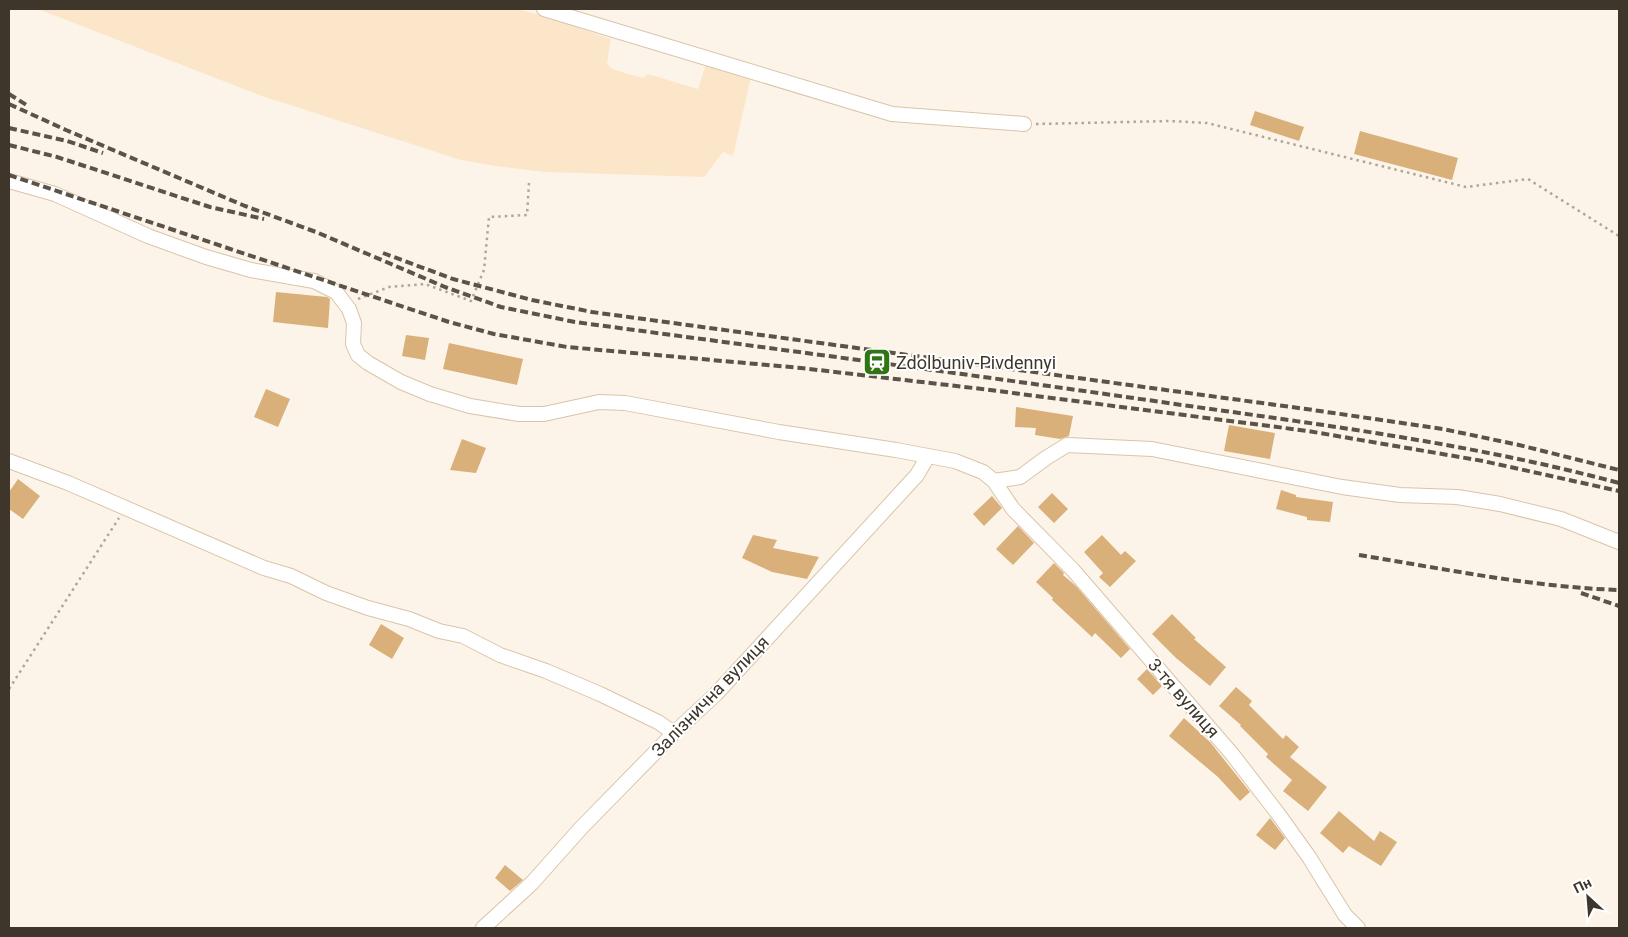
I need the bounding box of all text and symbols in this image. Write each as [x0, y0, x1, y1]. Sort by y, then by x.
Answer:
station icon: Zdolbuniv-Pivdennyi [862, 347, 892, 377]
place label: Zdolbuniv-Pivdennyi [896, 352, 1056, 373]
street label: Залізнична вулиця [647, 631, 773, 761]
street label: 3-тя вулиця [1144, 654, 1224, 742]
north arrow [1563, 872, 1613, 922]
text: Пн [1571, 874, 1594, 896]

